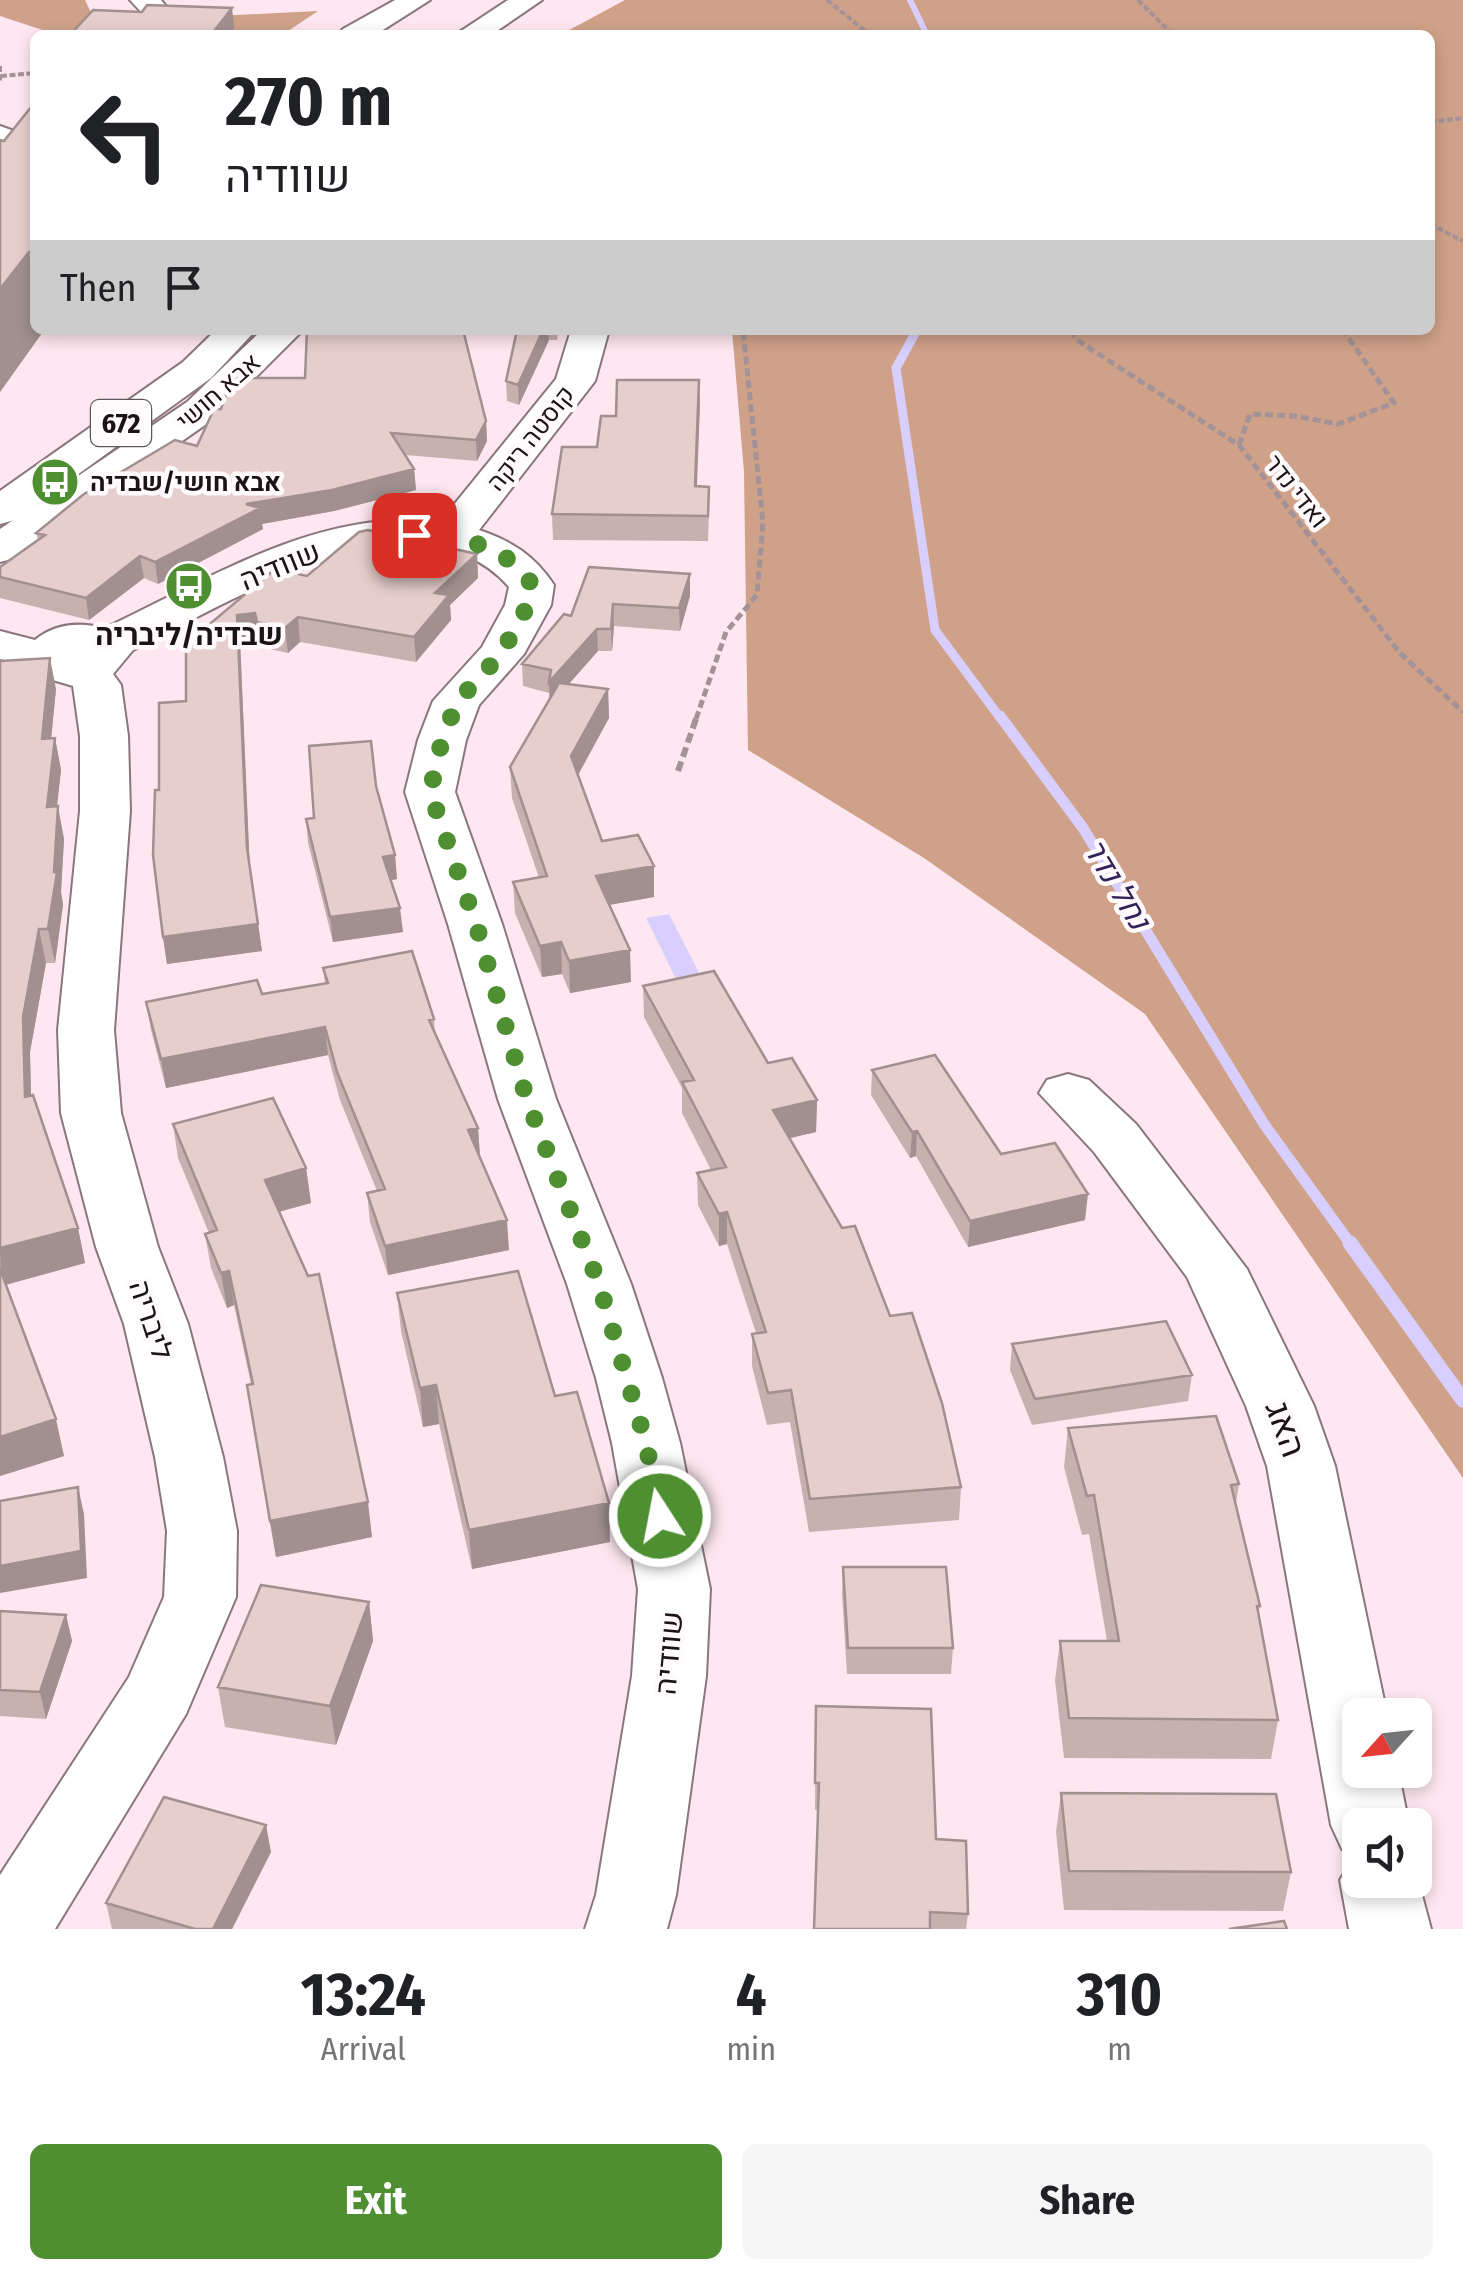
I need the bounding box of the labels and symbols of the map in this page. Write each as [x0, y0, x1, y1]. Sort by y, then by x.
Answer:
street label: אבא חושי [171, 347, 267, 436]
street label: קוסטה ריקה [481, 380, 581, 497]
road number: 672 [91, 400, 151, 446]
street label: ואדי נדר [1258, 449, 1334, 534]
bus stop icon: אבא חושי/שבדיה [29, 456, 81, 508]
place label: אבא חושי/שבדיה [90, 468, 281, 498]
pin [372, 493, 457, 578]
street label: שוודיה [234, 534, 326, 598]
bus stop icon: שבדיה/ליבריה [163, 560, 215, 612]
place label: שבדיה/ליבריה [95, 617, 283, 653]
water label: נחל נדר [1075, 832, 1160, 938]
street label: ליבריה [121, 1276, 181, 1364]
street label: האג [1257, 1395, 1315, 1463]
position arrow [608, 1464, 712, 1568]
street label: שוודיה [647, 1610, 691, 1696]
north arrow [1342, 1698, 1432, 1788]

